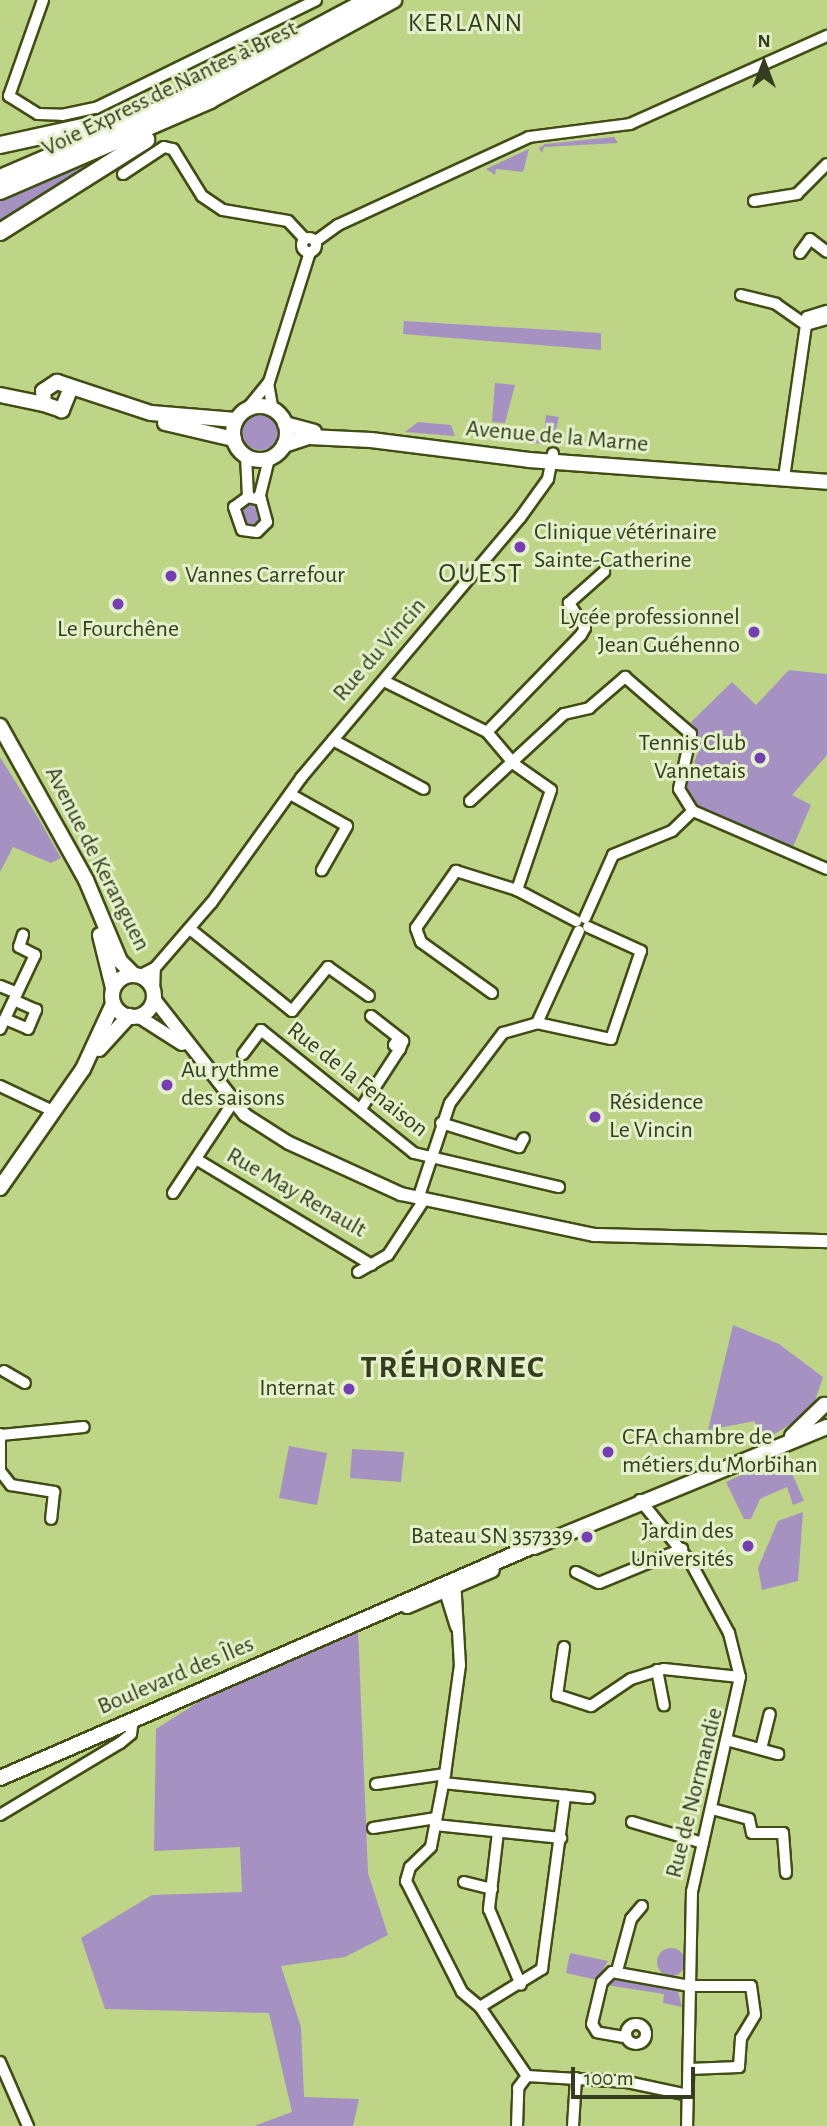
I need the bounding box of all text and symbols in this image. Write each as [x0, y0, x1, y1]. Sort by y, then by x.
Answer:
district label: KERLANN [409, 8, 523, 40]
street label: Voie Express de Nantes à Brest [38, 15, 302, 163]
north arrow [729, 28, 799, 98]
text: N [757, 32, 771, 51]
street label: Avenue de la Marne [465, 415, 649, 459]
place label: Clinique vétérinaire Sainte-Catherine [534, 519, 717, 575]
marker: Clinique vétérinaire Sainte-Catherine [512, 539, 528, 555]
district label: OUEST [439, 557, 523, 591]
place label: Vannes Carrefour [185, 562, 345, 590]
marker: Vannes Carrefour [163, 568, 179, 584]
street label: Rue du Vincin [327, 592, 433, 708]
marker: Le Fourchêne [110, 596, 126, 612]
place label: Lycée professionnel Jean Guéhenno [560, 604, 740, 660]
place label: Le Fourchêne [57, 616, 179, 644]
marker: Lycée professionnel Jean Guéhenno [746, 624, 762, 640]
place label: Tennis Club Vannetais [639, 730, 746, 786]
marker: Tennis Club Vannetais [752, 750, 768, 766]
street label: Avenue de Keranguen [38, 762, 156, 956]
street label: Rue de la Fenaison [281, 1016, 433, 1144]
place label: Au rythme des saisons [181, 1057, 285, 1113]
marker: Au rythme des saisons [159, 1077, 175, 1093]
place label: Résidence Le Vincin [609, 1089, 703, 1145]
marker: Résidence Le Vincin [587, 1109, 603, 1125]
street label: Rue May Renault [221, 1141, 371, 1245]
district label: TRÉHORNEC [362, 1348, 544, 1386]
place label: Internat [259, 1375, 335, 1403]
marker: Internat [341, 1381, 357, 1397]
place label: CFA chambre de métiers du Morbihan [622, 1424, 818, 1480]
marker: CFA chambre de métiers du Morbihan [600, 1444, 616, 1460]
place label: Jardin des Universités [631, 1518, 734, 1574]
place label: Bateau SN 357339 [411, 1523, 573, 1551]
marker: Bateau SN 357339 [579, 1529, 595, 1545]
marker: Jardin des Universités [740, 1538, 756, 1554]
street label: Boulevard des Îles [94, 1630, 258, 1722]
street label: Rue de Normandie [660, 1705, 730, 1881]
scale bar [575, 2052, 699, 2096]
text: 100 m [584, 2068, 634, 2089]

